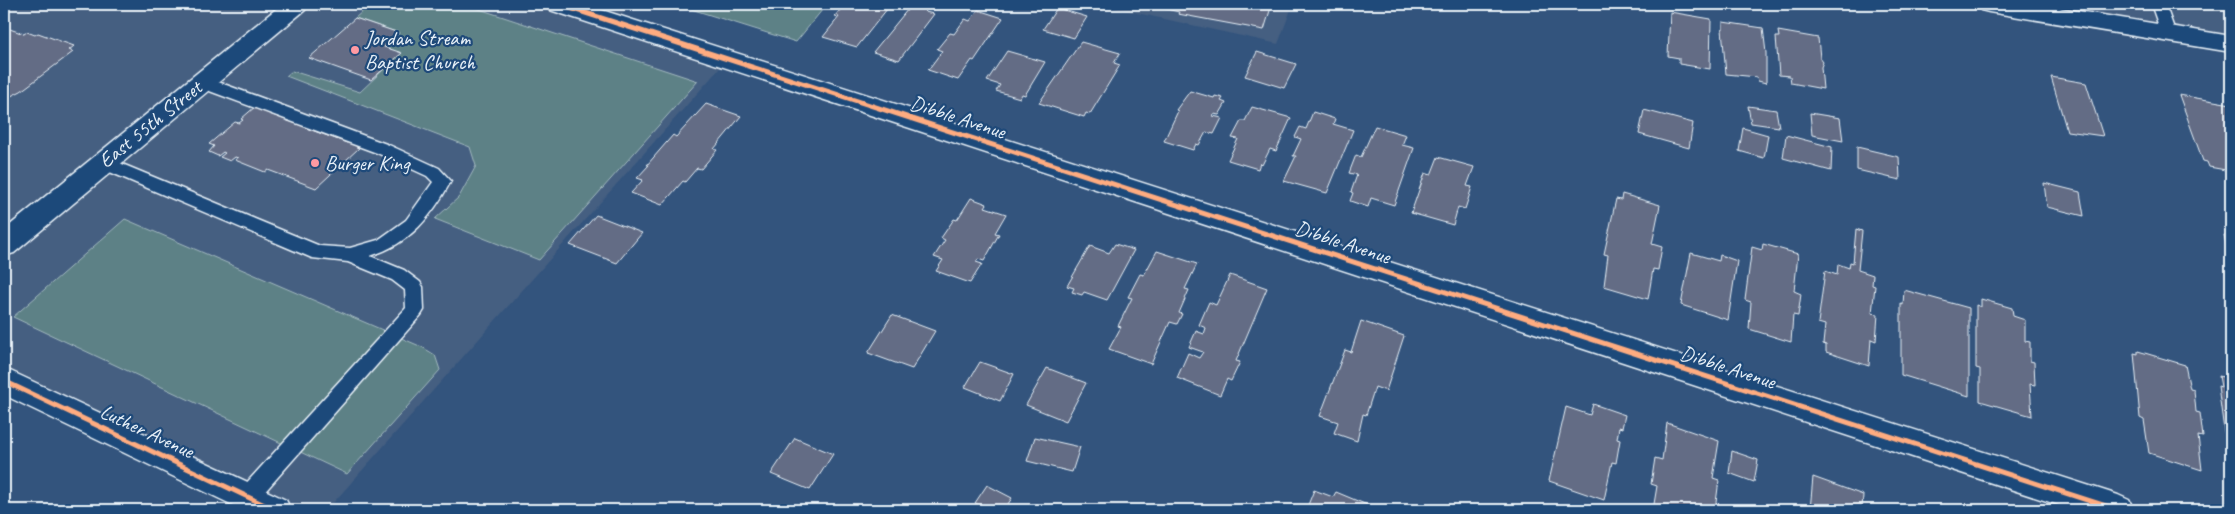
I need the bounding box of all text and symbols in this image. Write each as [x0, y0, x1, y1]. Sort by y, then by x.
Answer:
place label: Jordan Stream Baptist Church [364, 25, 476, 75]
marker: Jordan Stream Baptist Church [349, 44, 361, 56]
street label: East 55th Street [93, 73, 208, 174]
street label: Dibble Avenue [907, 89, 1010, 145]
place label: Burger King [325, 150, 411, 176]
marker: Burger King [309, 157, 321, 169]
street label: Dibble Avenue [1292, 214, 1395, 270]
street label: Dibble Avenue [1677, 339, 1780, 395]
street label: Luther Avenue [96, 398, 199, 464]

